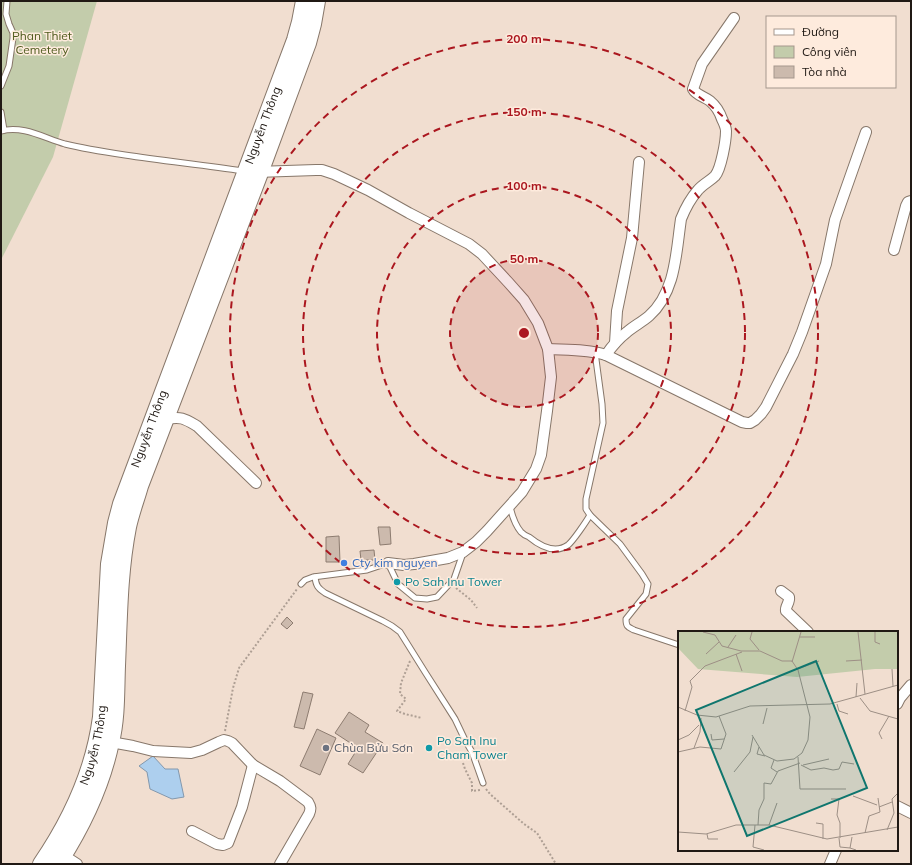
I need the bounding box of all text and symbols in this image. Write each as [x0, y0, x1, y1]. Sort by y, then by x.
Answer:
legend [766, 16, 896, 88]
text: Đường [802, 24, 839, 39]
park label: Phan Thiet Cemetery [12, 28, 72, 57]
text: 200 m [506, 31, 542, 46]
text: Công viên [802, 44, 857, 59]
text: Tòa nhà [802, 64, 847, 79]
street label: Nguyễn Thông [241, 84, 284, 166]
text: 150 m [506, 104, 542, 119]
text: 100 m [506, 178, 542, 193]
text: 50 m [510, 251, 538, 266]
centre of rings [517, 326, 531, 340]
street label: Nguyễn Thông [127, 388, 170, 469]
place label: Cty kim nguyen [352, 555, 438, 570]
marker: Cty kim nguyen [339, 558, 349, 568]
place label: Po Sah Inu Tower [405, 574, 503, 589]
marker: Po Sah Inu Tower [392, 577, 402, 587]
inset map [678, 631, 898, 851]
street label: Nguyễn Thông [76, 705, 109, 787]
place label: Po Sah Inu Cham Tower [437, 733, 508, 762]
place label: Chùa Bửu Sơn [334, 740, 413, 755]
marker: Chùa Bửu Sơn [321, 743, 331, 753]
marker: Po Sah Inu Cham Tower [424, 743, 434, 753]

